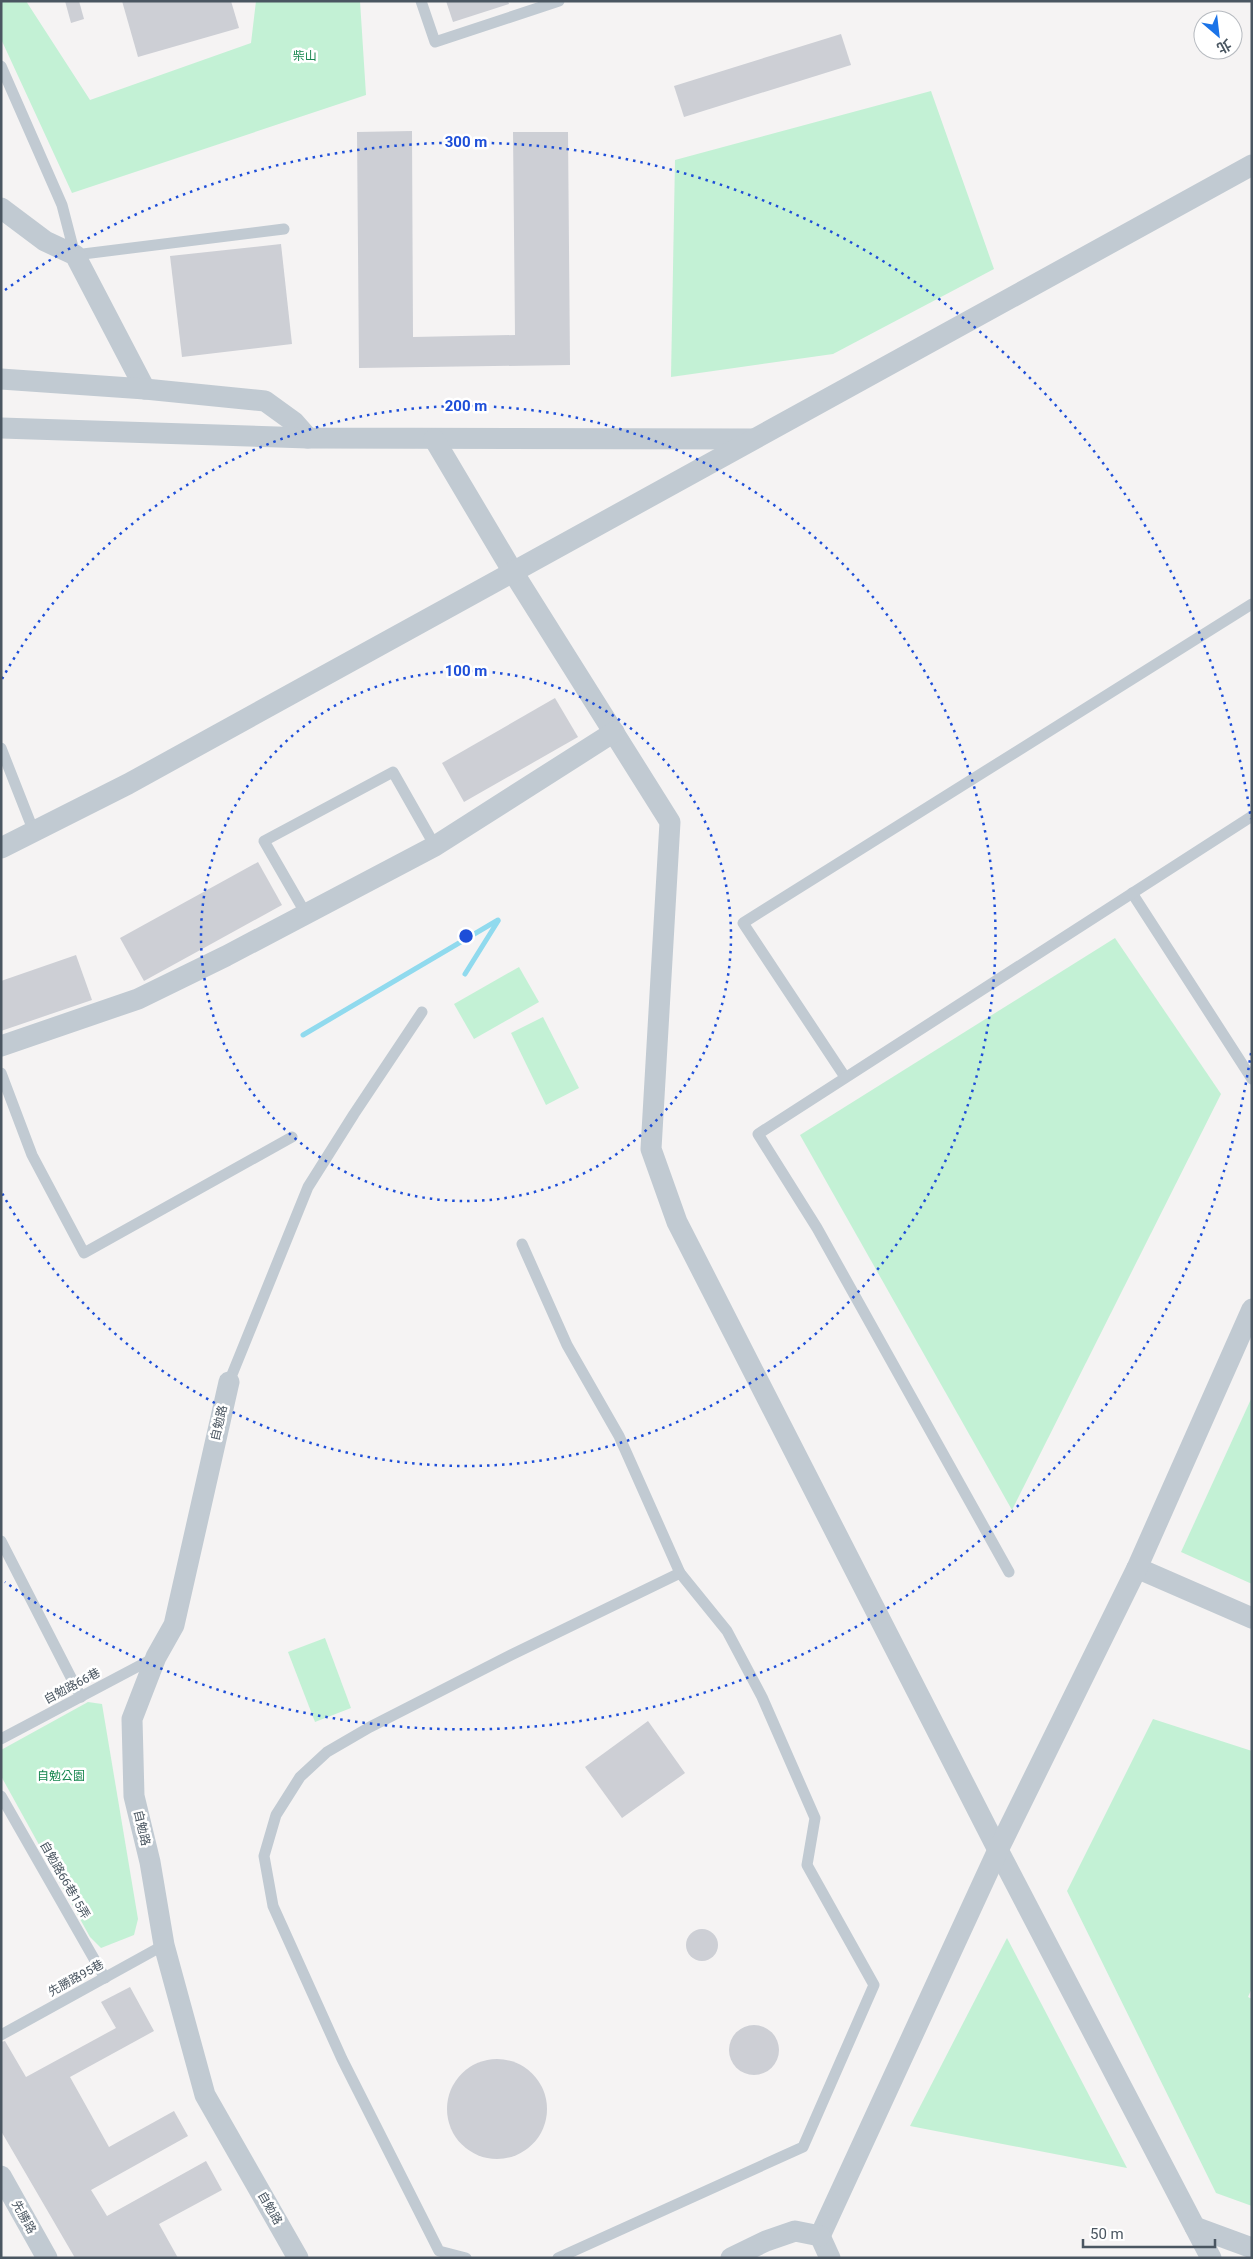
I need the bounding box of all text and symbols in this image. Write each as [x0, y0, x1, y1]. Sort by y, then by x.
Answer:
north arrow [1193, 10, 1243, 60]
text: 北 [1214, 36, 1234, 57]
park label: 柴山 [293, 49, 317, 63]
text: 300 m [445, 133, 487, 151]
text: 200 m [445, 397, 487, 415]
text: 100 m [445, 662, 487, 680]
centre of rings [457, 927, 475, 945]
street label: 自勉路 [208, 1404, 230, 1442]
street label: 自勉路66巷 [42, 1665, 102, 1707]
park label: 自勉公園 [37, 1769, 85, 1783]
street label: 自勉路 [131, 1809, 153, 1847]
street label: 自勉路66巷15弄 [37, 1839, 93, 1921]
street label: 先勝路95巷 [46, 1957, 106, 1999]
street label: 自勉路 [255, 2189, 285, 2227]
street label: 先勝路 [9, 2198, 39, 2236]
scale bar [1083, 2216, 1216, 2248]
text: 50 m [1090, 2225, 1124, 2243]

